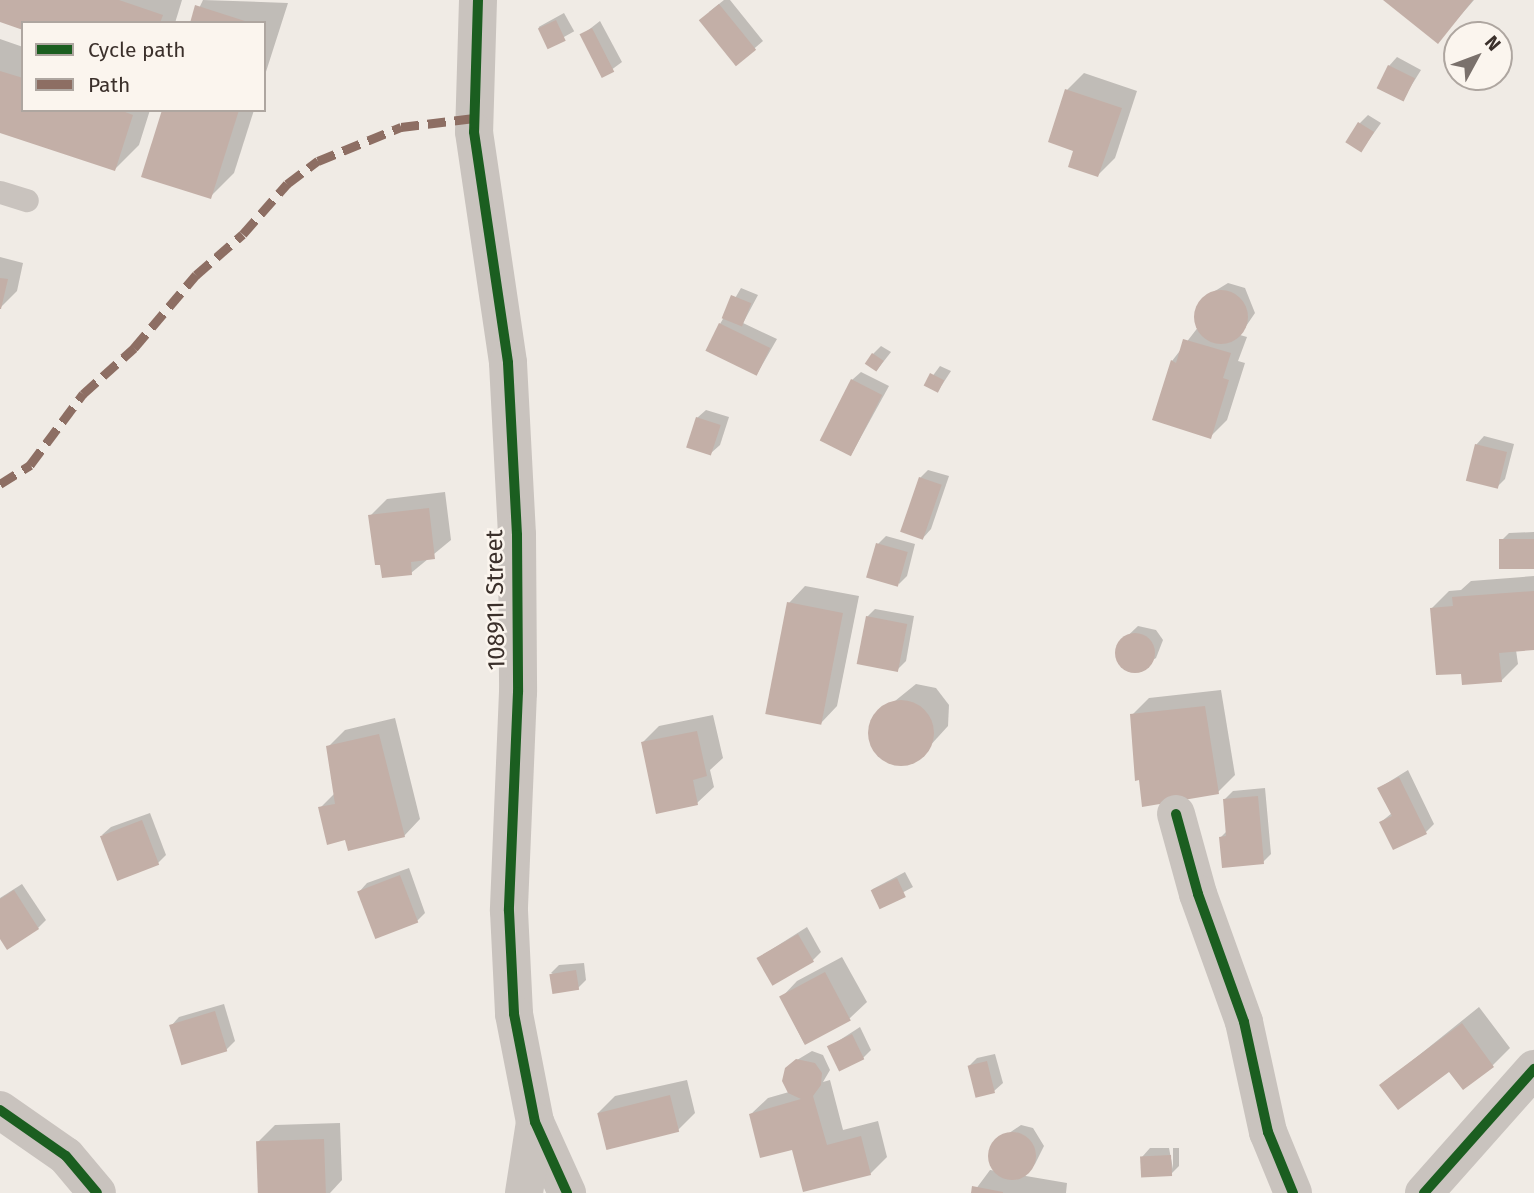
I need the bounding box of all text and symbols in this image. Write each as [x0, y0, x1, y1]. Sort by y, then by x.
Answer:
legend [21, 21, 266, 112]
north arrow [1443, 21, 1513, 91]
text: N [1480, 31, 1506, 56]
text: Cycle path [88, 37, 186, 63]
text: Path [88, 72, 130, 98]
street label: 108911 Street [480, 529, 512, 671]

